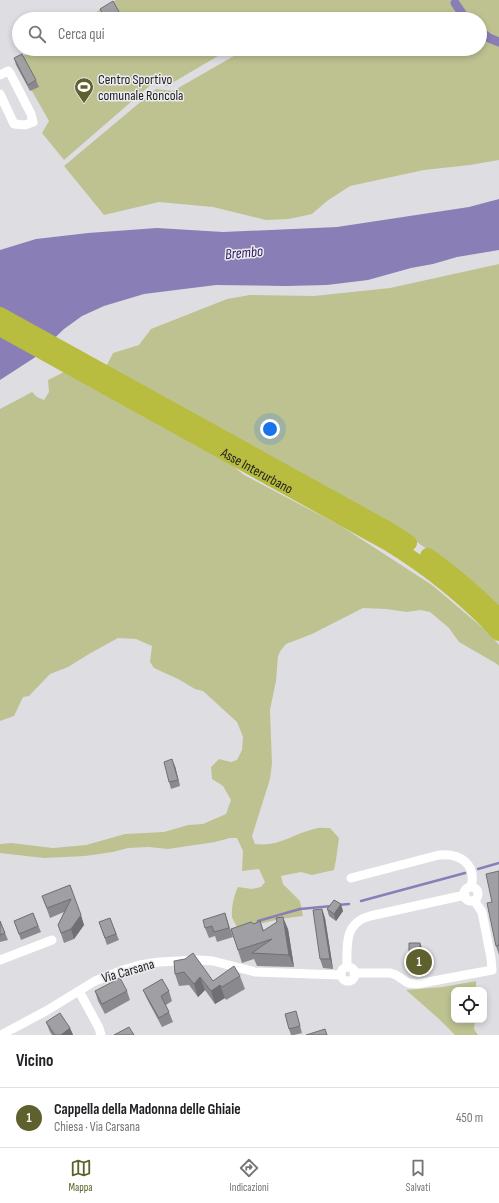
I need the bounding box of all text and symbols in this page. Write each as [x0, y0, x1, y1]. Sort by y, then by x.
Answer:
search box [12, 12, 487, 56]
icon: search [26, 23, 48, 45]
text: Cerca qui [58, 25, 105, 44]
place label: Centro Sportivo comunale Roncola [98, 71, 183, 104]
sports icon: Centro Sportivo comunale Roncola [73, 76, 95, 104]
water label: Brembo [224, 242, 264, 264]
your location [260, 419, 280, 439]
street label: Asse Interurbano [217, 443, 296, 497]
pin: 1 [406, 947, 432, 977]
street label: Via Carsana [100, 955, 156, 987]
map controls [451, 987, 487, 1023]
button: locate [451, 987, 487, 1023]
text: Vicino [16, 1051, 53, 1071]
text: Cappella della Madonna delle Ghiaie [54, 1100, 241, 1119]
text: 1 [26, 1110, 32, 1126]
text: 450 m [456, 1110, 483, 1126]
text: Chiesa · Via Carsana [54, 1119, 140, 1135]
tab: Mappa [68, 1157, 93, 1194]
tab: Indicazioni [229, 1157, 269, 1194]
tab: Salvati [406, 1157, 431, 1194]

